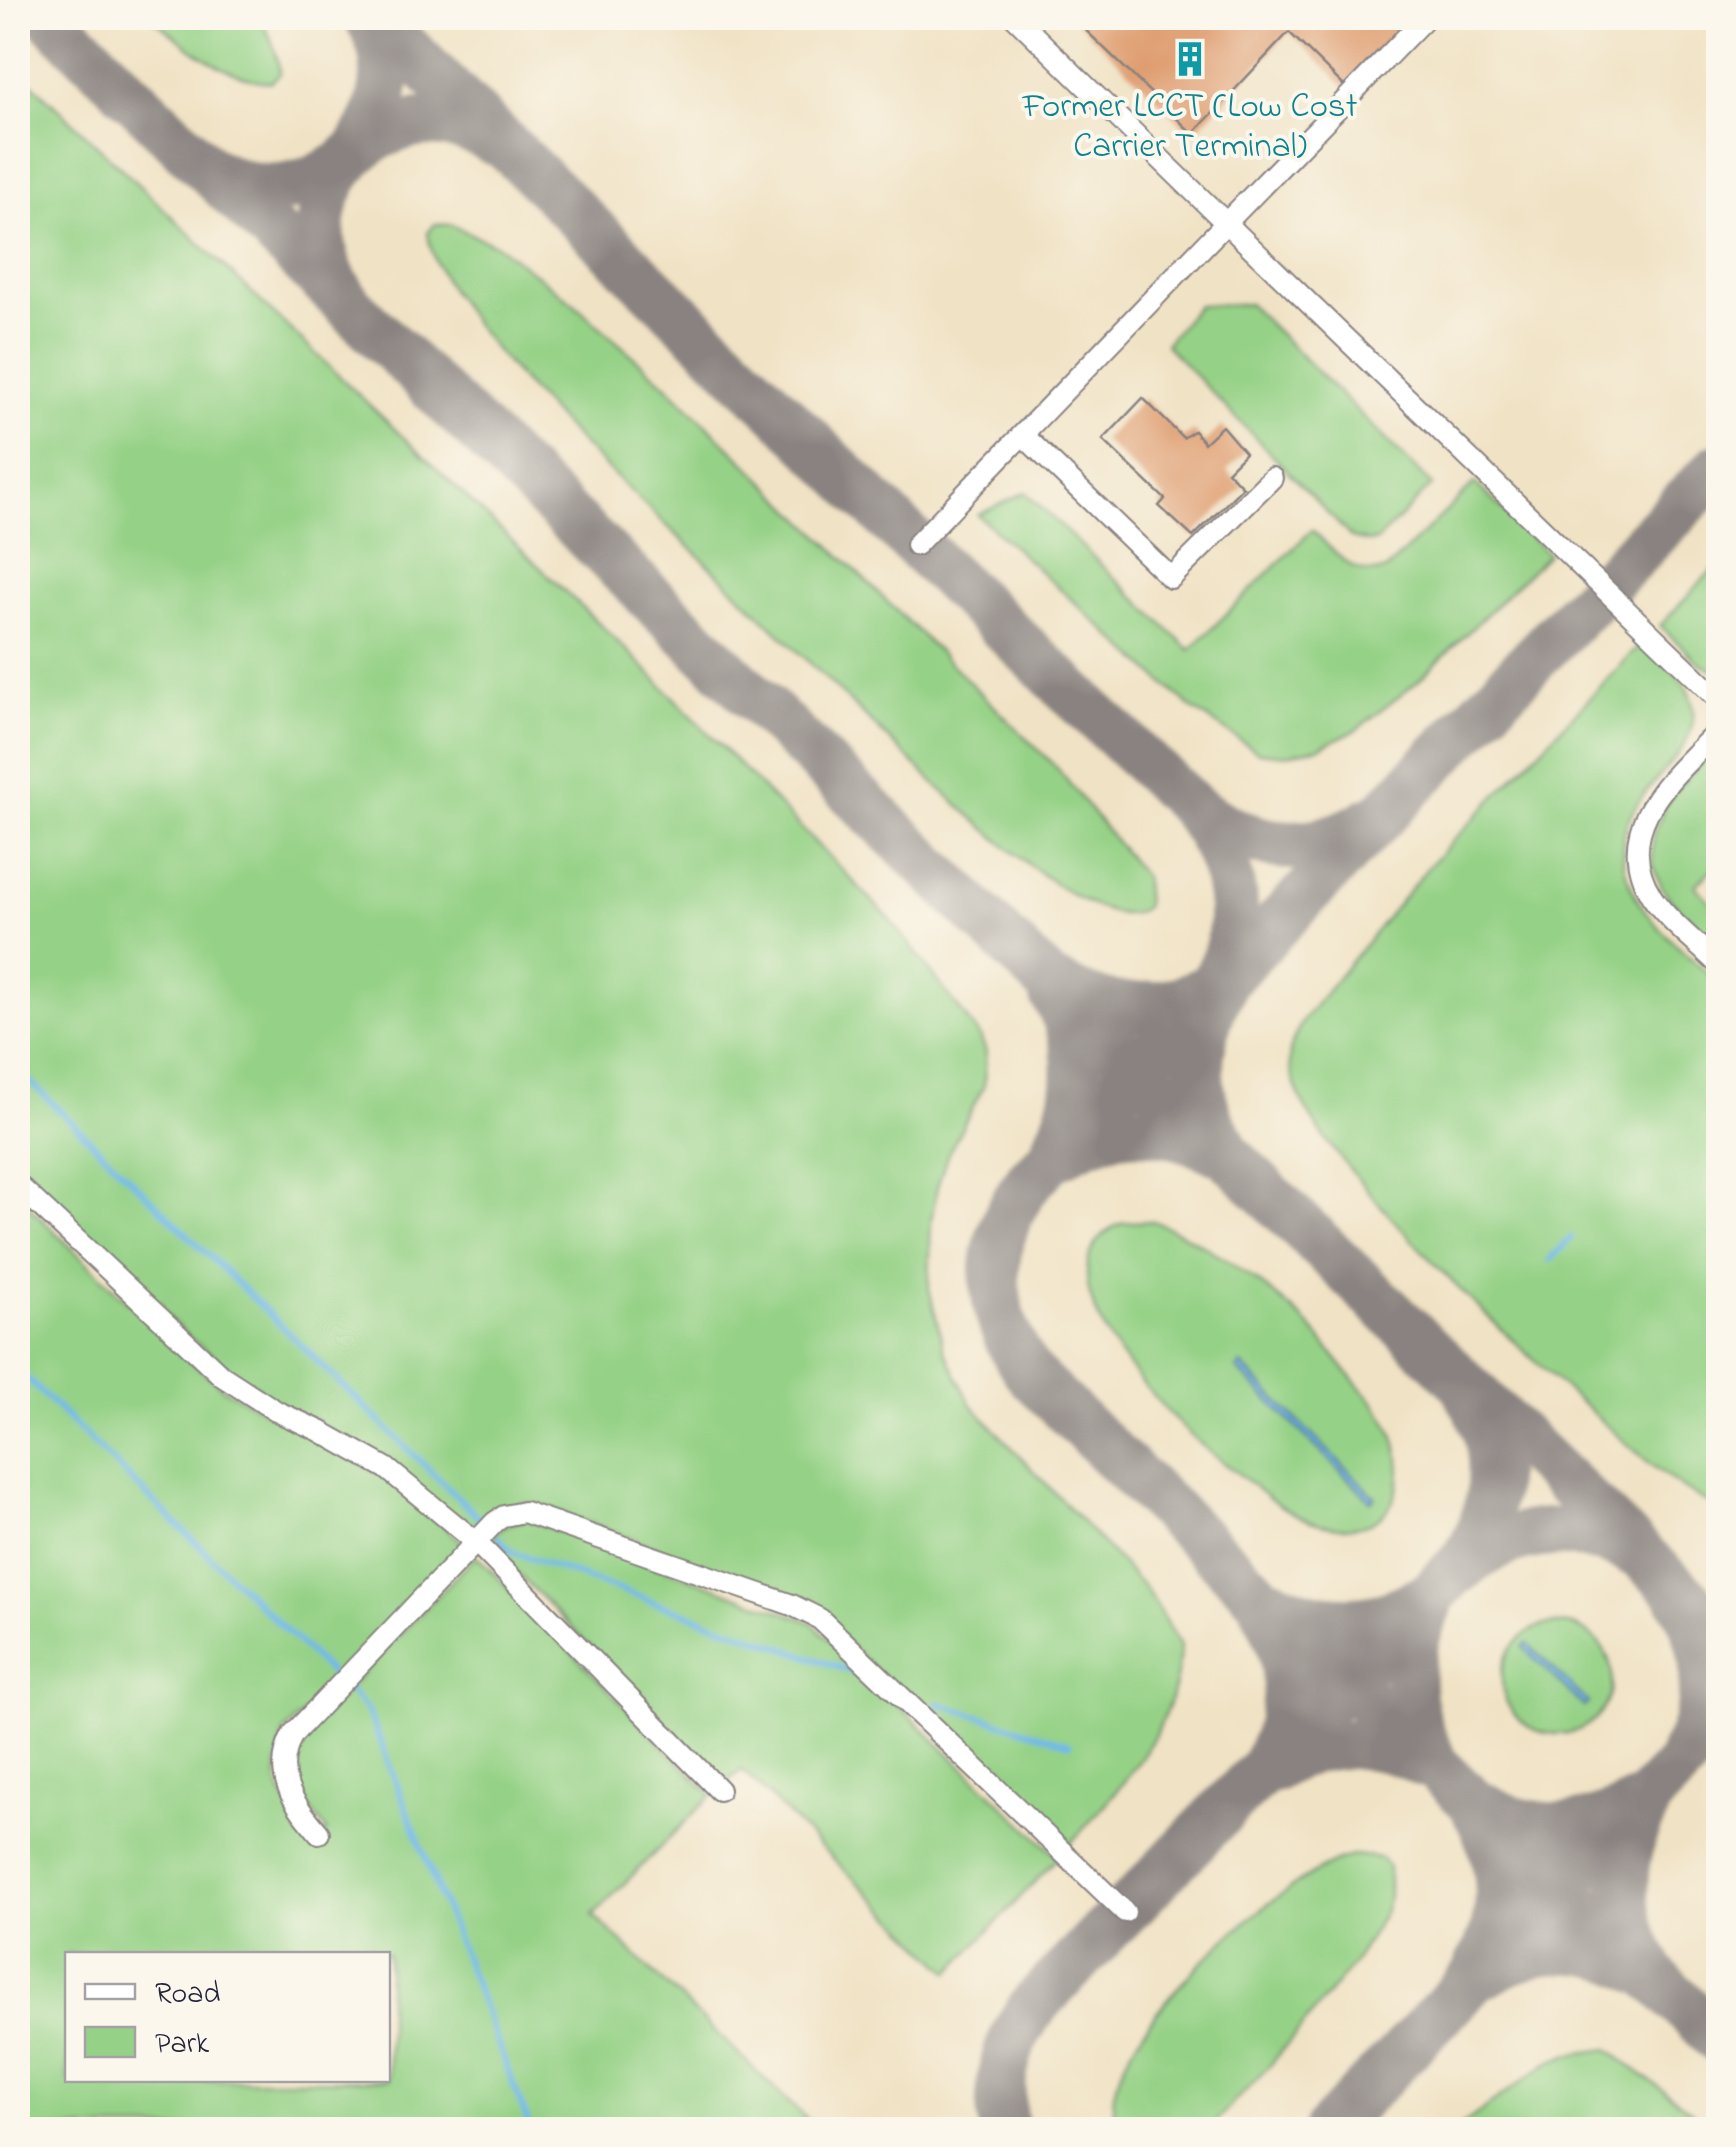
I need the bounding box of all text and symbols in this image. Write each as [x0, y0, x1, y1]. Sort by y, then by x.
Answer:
building icon: Former LCCT (Low Cost Carrier Terminal) [1171, 40, 1209, 78]
place label: Former LCCT (Low Cost Carrier Terminal) [1022, 82, 1358, 173]
legend [65, 1952, 390, 2082]
text: Road [155, 1973, 220, 2017]
text: Park [155, 2023, 210, 2067]

